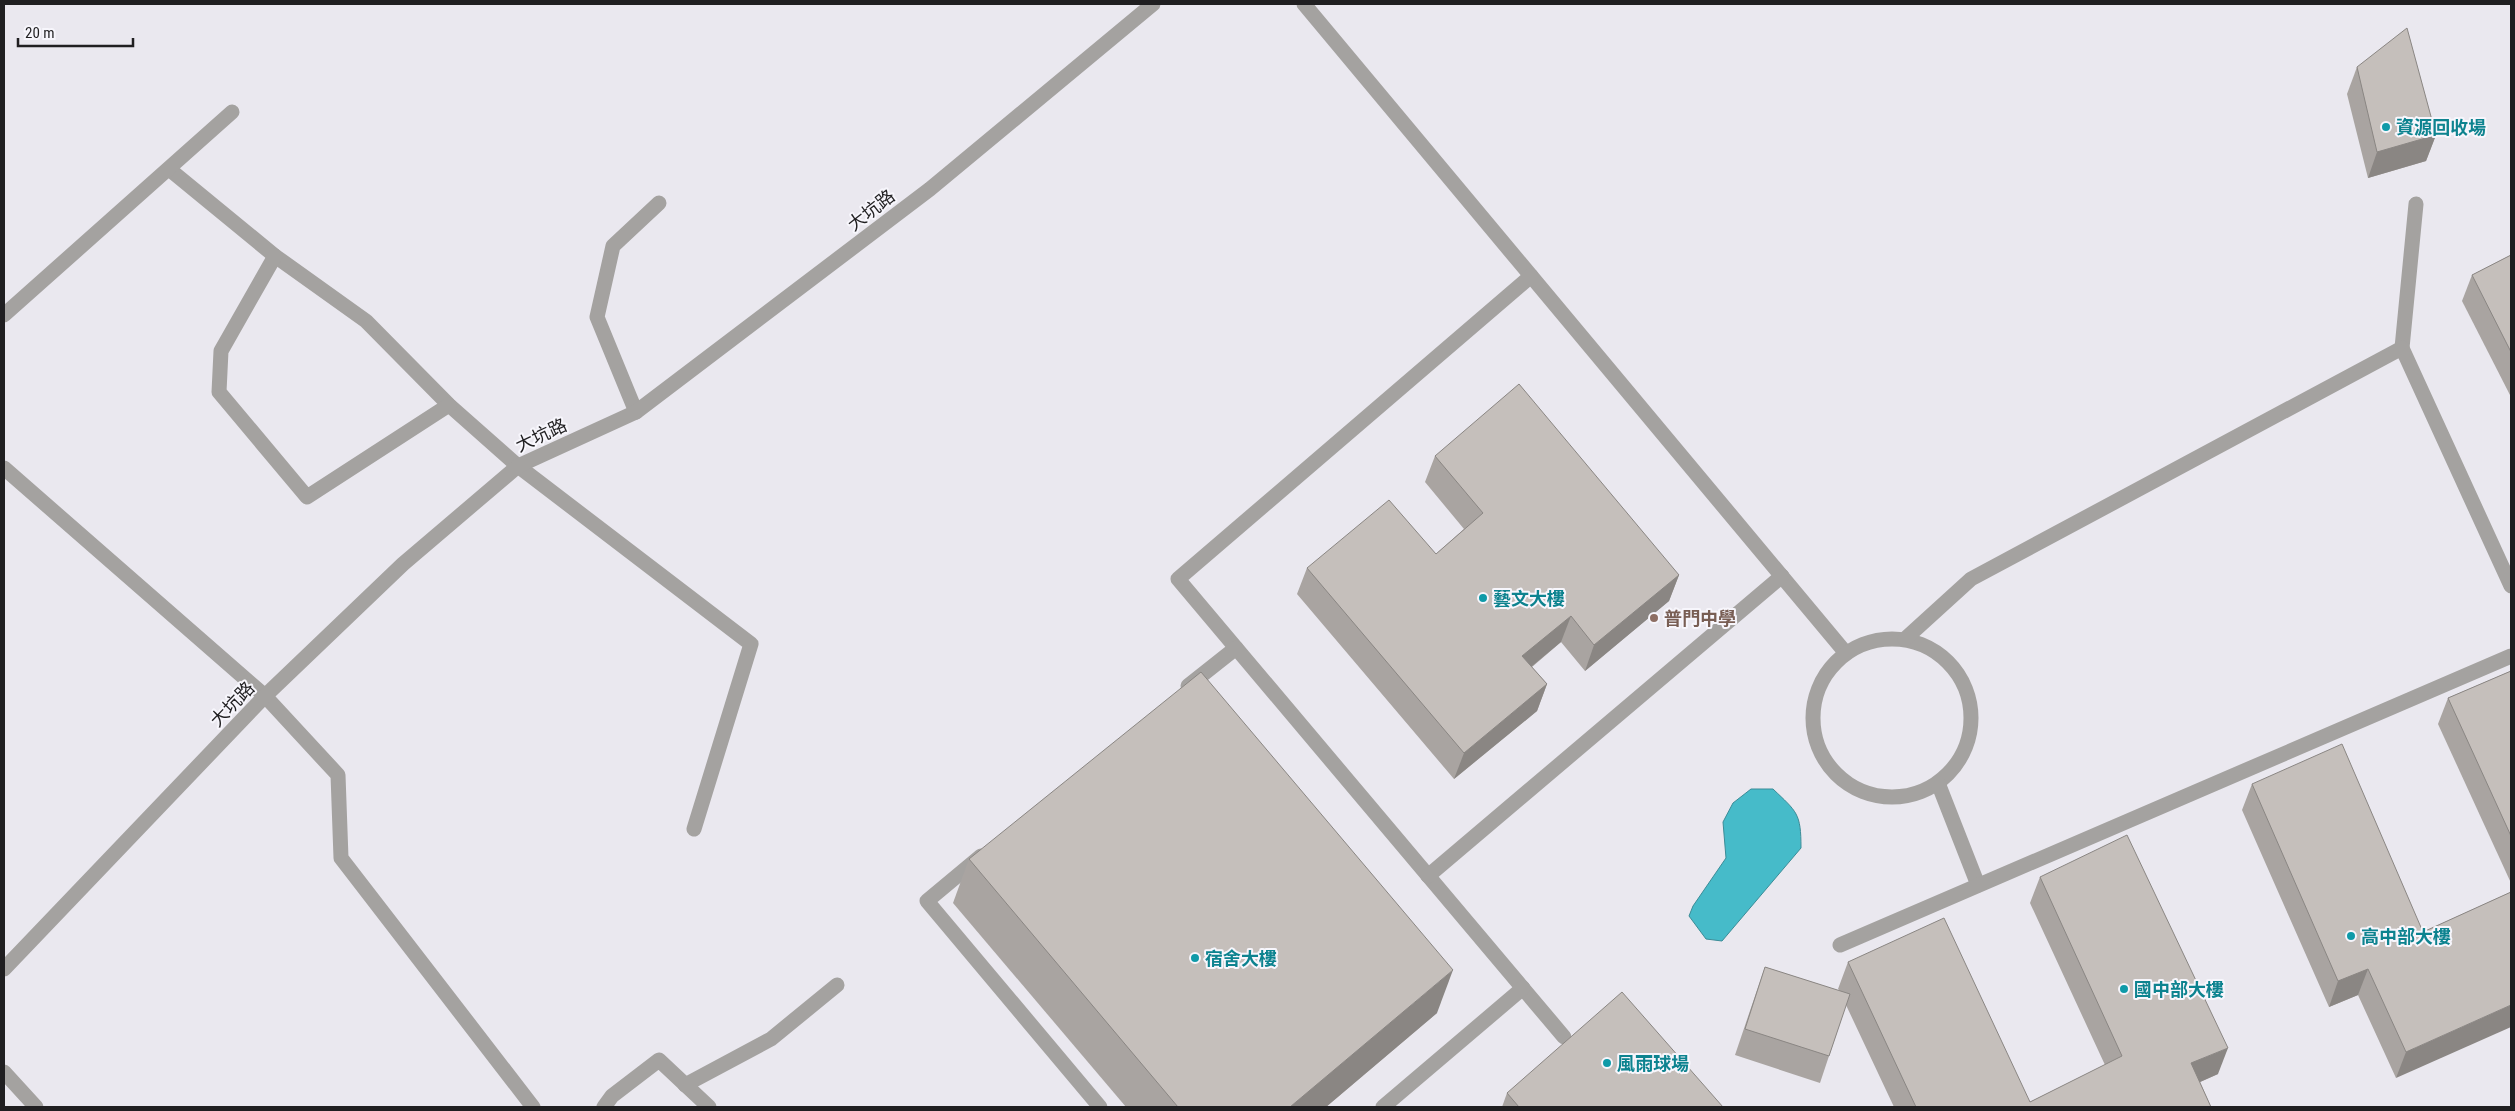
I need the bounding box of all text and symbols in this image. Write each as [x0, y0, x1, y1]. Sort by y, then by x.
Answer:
scale bar [18, 15, 132, 47]
text: 20 m [25, 24, 55, 42]
place label: 資源回收場 [2396, 117, 2486, 138]
marker: 資源回收場 [2380, 121, 2392, 133]
street label: 大坑路 [843, 185, 899, 235]
street label: 大坑路 [512, 414, 570, 456]
place label: 藝文大樓 [1493, 588, 1565, 609]
marker: 藝文大樓 [1477, 592, 1489, 604]
place label: 普門中學 [1664, 608, 1736, 629]
marker: 普門中學 [1648, 612, 1660, 624]
street label: 大坑路 [206, 677, 258, 731]
place label: 高中部大樓 [2361, 926, 2451, 947]
marker: 高中部大樓 [2345, 930, 2357, 942]
place label: 宿舍大樓 [1205, 948, 1277, 969]
marker: 宿舍大樓 [1189, 952, 1201, 964]
place label: 國中部大樓 [2134, 979, 2224, 1000]
marker: 國中部大樓 [2118, 983, 2130, 995]
place label: 風雨球場 [1617, 1053, 1689, 1074]
marker: 風雨球場 [1601, 1057, 1613, 1069]

